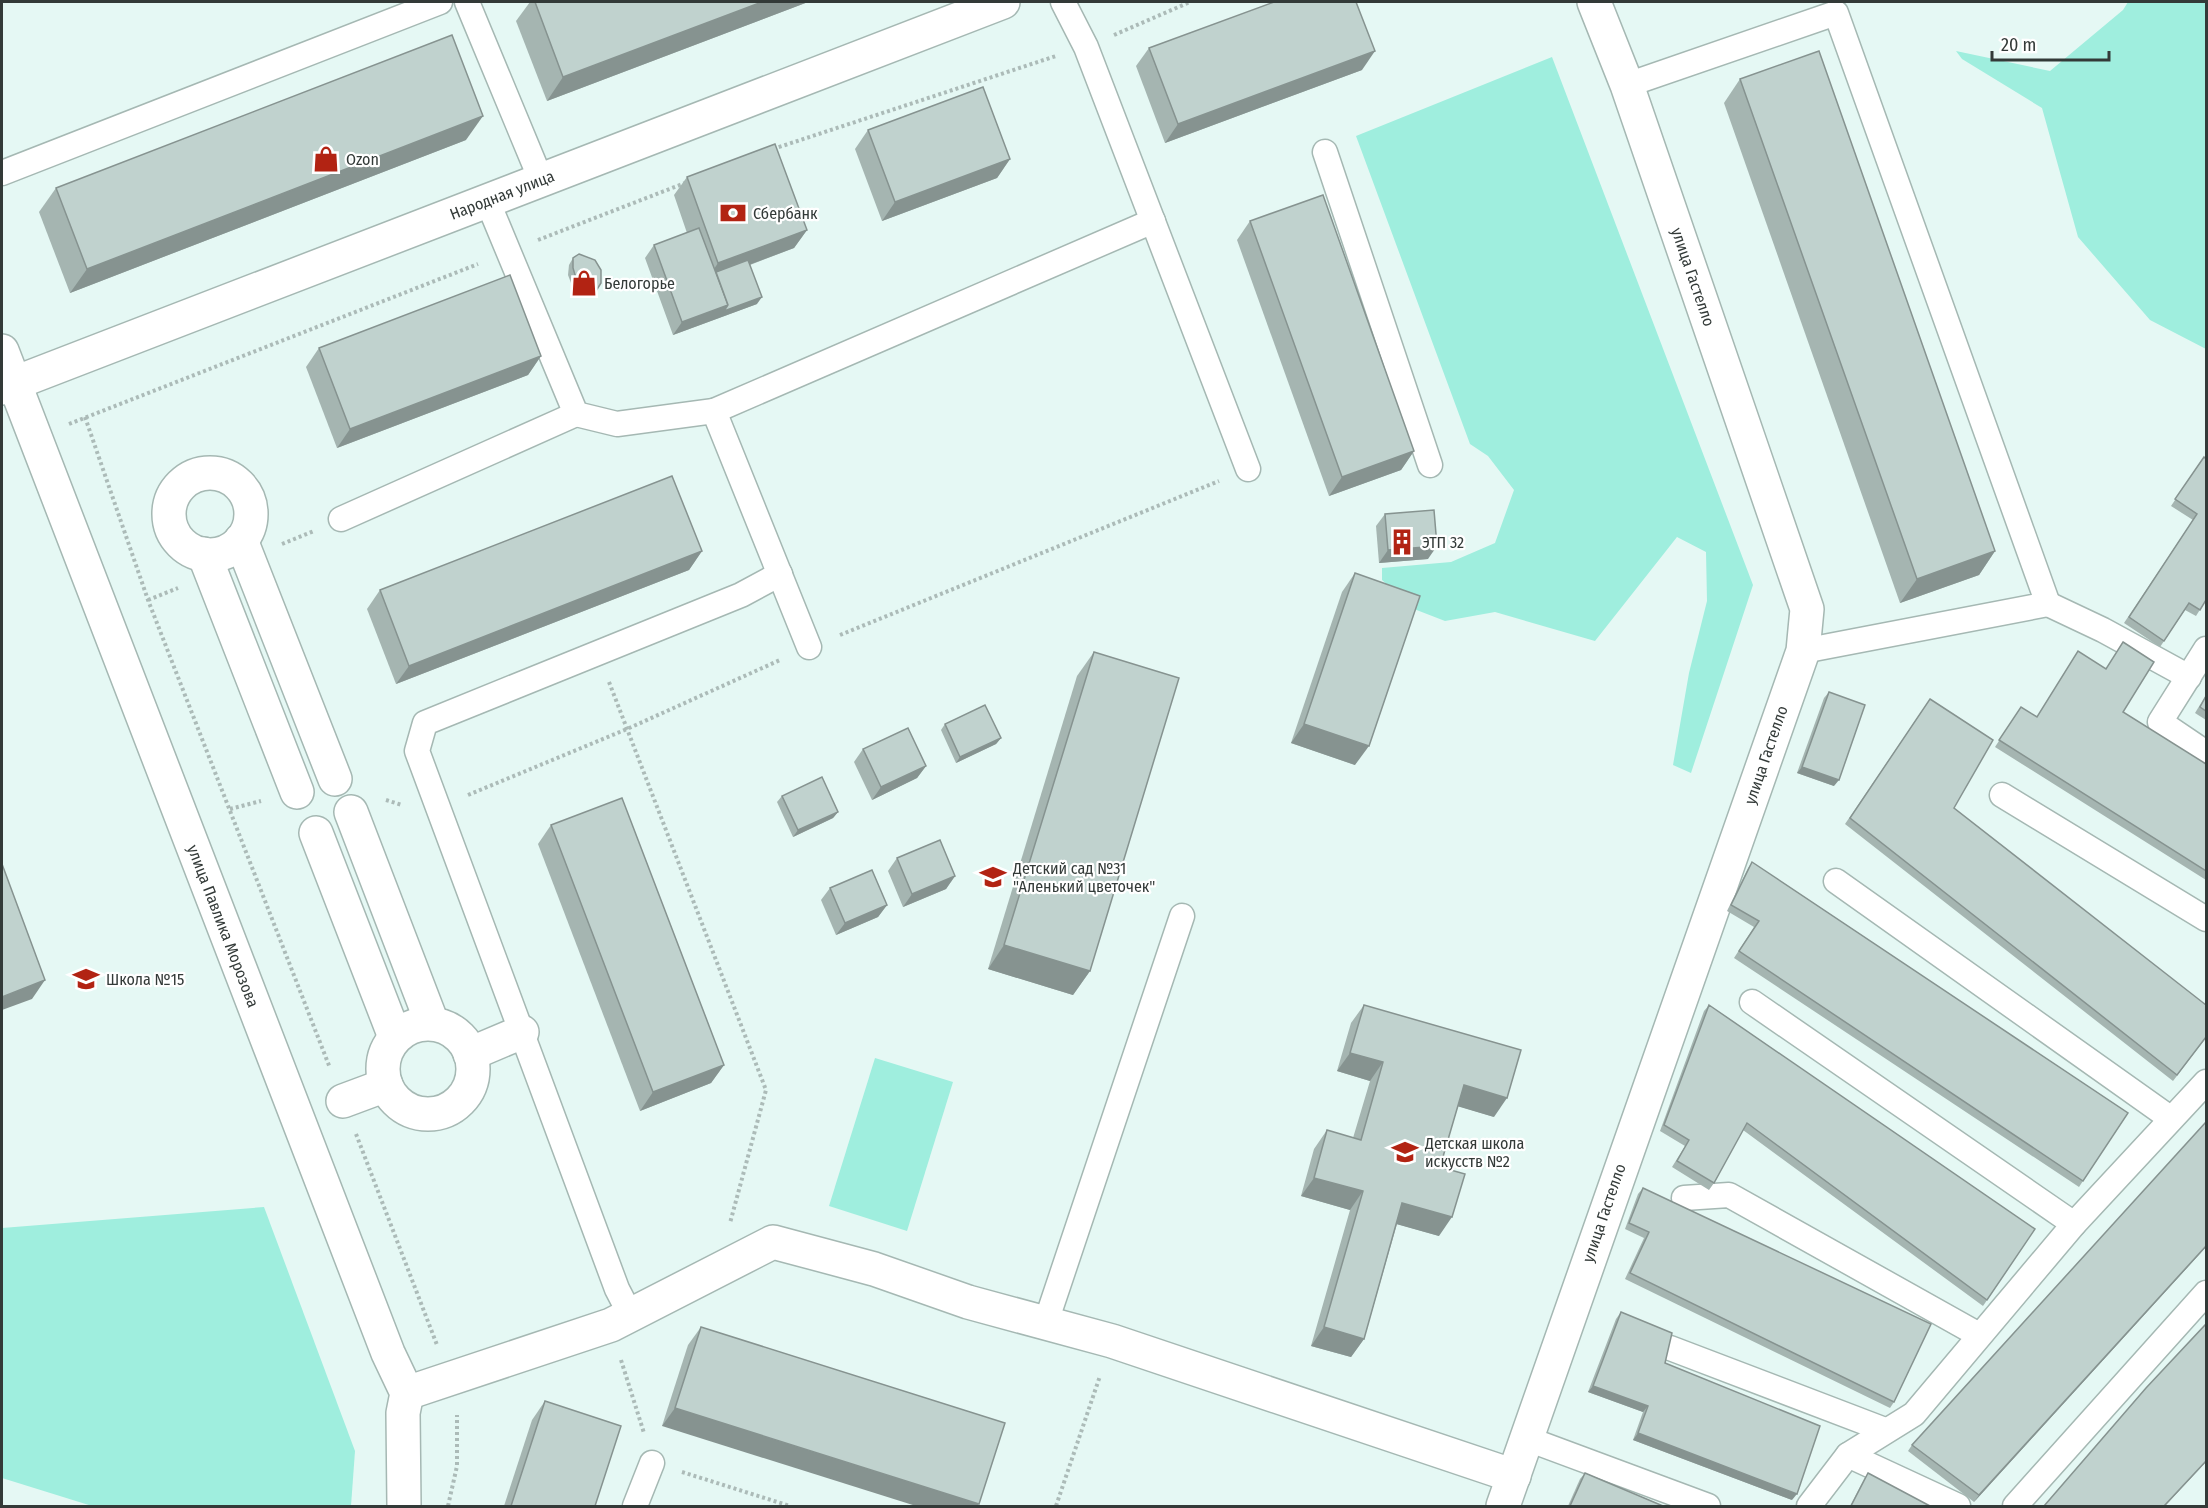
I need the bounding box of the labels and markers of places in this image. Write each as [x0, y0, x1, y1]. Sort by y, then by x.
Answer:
shop icon: Ozon [311, 144, 341, 174]
place label: Ozon [346, 150, 379, 169]
bank icon: Сбербанк [718, 198, 748, 228]
place label: Сбербанк [753, 204, 818, 223]
shop icon: Белогорье [569, 268, 599, 298]
place label: Белогорье [604, 274, 675, 293]
building icon: ЭТП 32 [1387, 527, 1417, 557]
place label: ЭТП 32 [1422, 533, 1464, 552]
place label: Детский сад №31 "Аленький цветочек" [1012, 859, 1155, 896]
school or university icon: Детский сад №31 "Аленький цветочек" [978, 862, 1008, 892]
school or university icon: Школа №15 [71, 964, 101, 994]
place label: Школа №15 [106, 970, 184, 989]
place label: Детская школа искусств №2 [1424, 1134, 1524, 1171]
school or university icon: Детская школа искусств №2 [1390, 1137, 1420, 1167]

